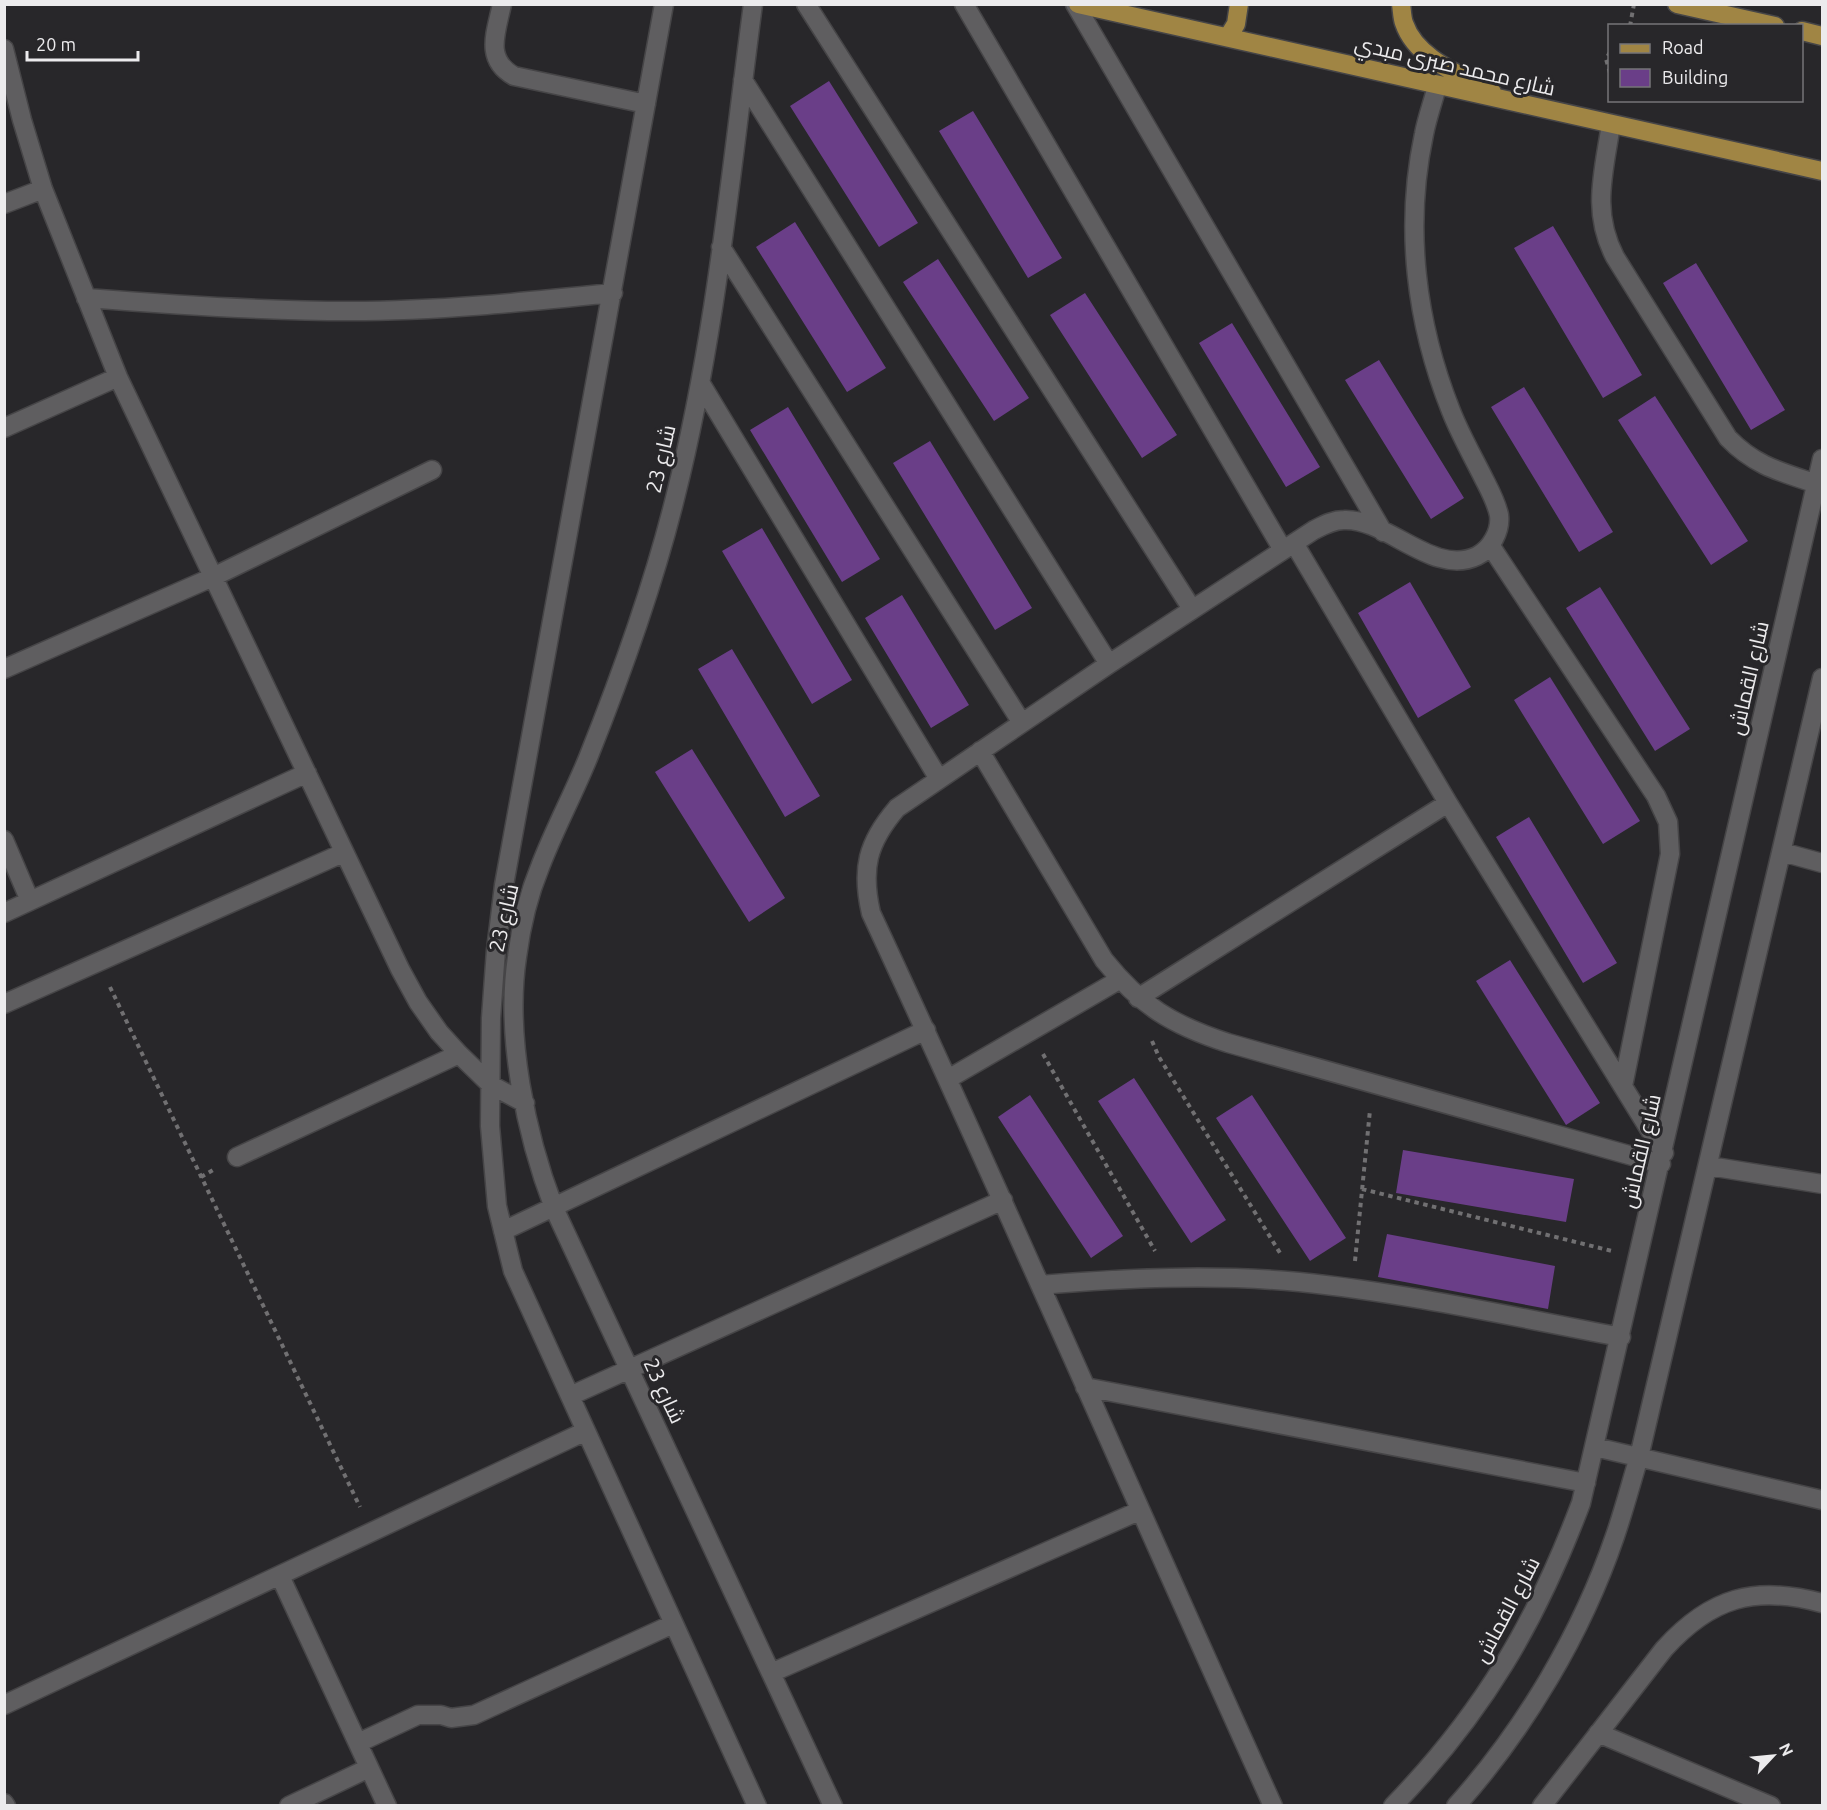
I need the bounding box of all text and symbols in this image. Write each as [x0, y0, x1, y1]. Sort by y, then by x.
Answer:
scale bar [27, 24, 138, 62]
legend [1608, 24, 1803, 102]
street label: شارع محمد صبرى مبدي [1352, 30, 1558, 105]
text: 20 m [36, 34, 76, 54]
text: Road [1662, 37, 1704, 57]
text: Building [1662, 67, 1728, 87]
street label: شارع 23 [641, 422, 682, 496]
street label: شارع القماش [1723, 618, 1776, 738]
street label: شارع 23 [484, 881, 525, 955]
street label: شارع القماش [1615, 1091, 1668, 1211]
street label: شارع 23 [637, 1354, 690, 1428]
street label: شارع القماش [1468, 1553, 1547, 1668]
north arrow [1743, 1726, 1803, 1786]
text: N [1776, 1740, 1797, 1759]

